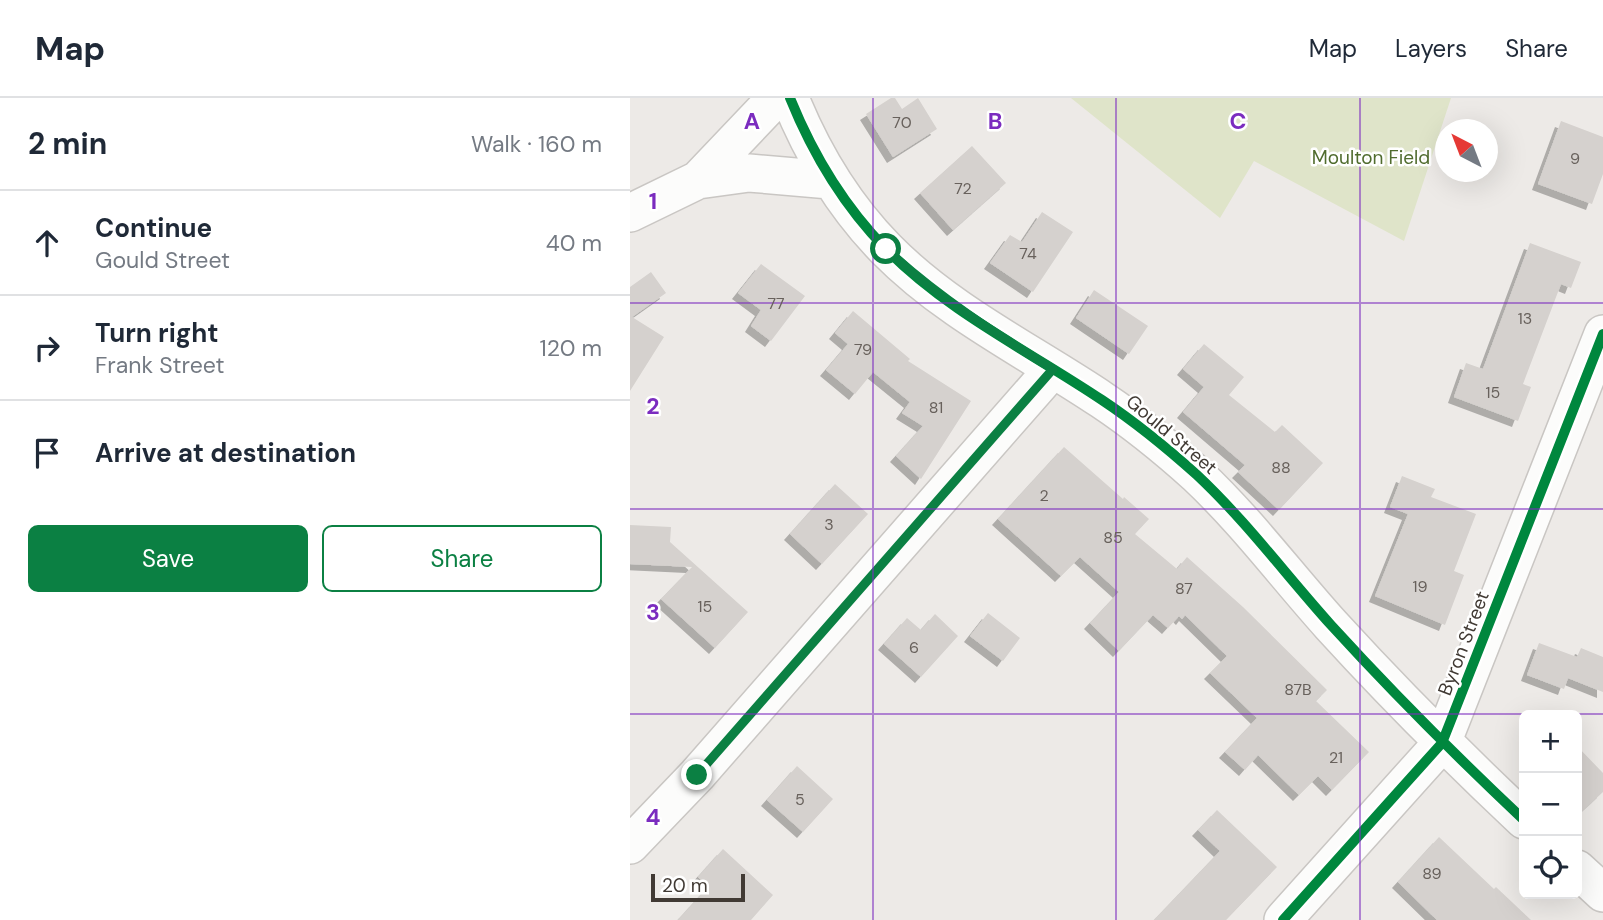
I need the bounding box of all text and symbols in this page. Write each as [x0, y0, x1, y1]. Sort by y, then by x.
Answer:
text: Map [35, 27, 105, 70]
text: Map [1309, 33, 1357, 64]
text: Layers [1395, 33, 1467, 64]
text: Share [1505, 33, 1568, 64]
text: A [744, 106, 760, 136]
text: B [988, 106, 1002, 136]
text: C [1230, 106, 1246, 136]
house number: 70 [892, 112, 912, 133]
north arrow [1435, 119, 1498, 182]
text: 2 min [28, 124, 107, 163]
text: Walk · 160 m [471, 129, 602, 159]
park label: Moulton Field [1312, 145, 1430, 170]
house number: 9 [1570, 148, 1580, 169]
house number: 72 [954, 178, 972, 199]
text: 1 [649, 186, 657, 216]
text: Continue [95, 211, 212, 245]
icon: ahead [28, 224, 66, 262]
text: 40 m [546, 228, 602, 258]
route start [870, 233, 901, 264]
house number: 74 [1019, 243, 1037, 264]
text: Gould Street [95, 245, 230, 275]
house number: 77 [767, 293, 785, 314]
house number: 13 [1518, 308, 1532, 329]
text: Turn right [95, 316, 219, 350]
icon: right [28, 329, 66, 367]
text: 120 m [539, 333, 602, 363]
house number: 79 [854, 339, 872, 360]
text: Frank Street [95, 350, 224, 380]
house number: 15 [1486, 382, 1500, 403]
street label: Gould Street [1121, 389, 1222, 480]
text: 2 [646, 391, 660, 421]
house number: 81 [929, 397, 943, 418]
icon: arrive [28, 434, 66, 472]
text: Arrive at destination [95, 436, 356, 470]
house number: 88 [1271, 457, 1291, 478]
house number: 2 [1039, 485, 1049, 506]
house number: 3 [824, 514, 834, 535]
button: Save [28, 525, 308, 592]
button: Share [322, 525, 602, 592]
house number: 85 [1103, 527, 1123, 548]
house number: 19 [1412, 576, 1428, 597]
house number: 87 [1175, 578, 1193, 599]
street label: Byron Street [1432, 587, 1495, 699]
house number: 15 [698, 596, 712, 617]
text: 3 [646, 597, 660, 627]
house number: 6 [909, 637, 919, 658]
house number: 87B [1284, 679, 1312, 700]
map controls [1519, 710, 1582, 899]
button: + [1519, 710, 1582, 773]
house number: 21 [1329, 747, 1343, 768]
route end [681, 759, 712, 790]
button: − [1519, 773, 1582, 836]
house number: 5 [795, 789, 805, 810]
text: 4 [646, 802, 661, 832]
button: locate [1519, 836, 1582, 899]
house number: 89 [1422, 863, 1442, 884]
scale bar [651, 871, 746, 903]
text: 20 m [662, 873, 708, 898]

